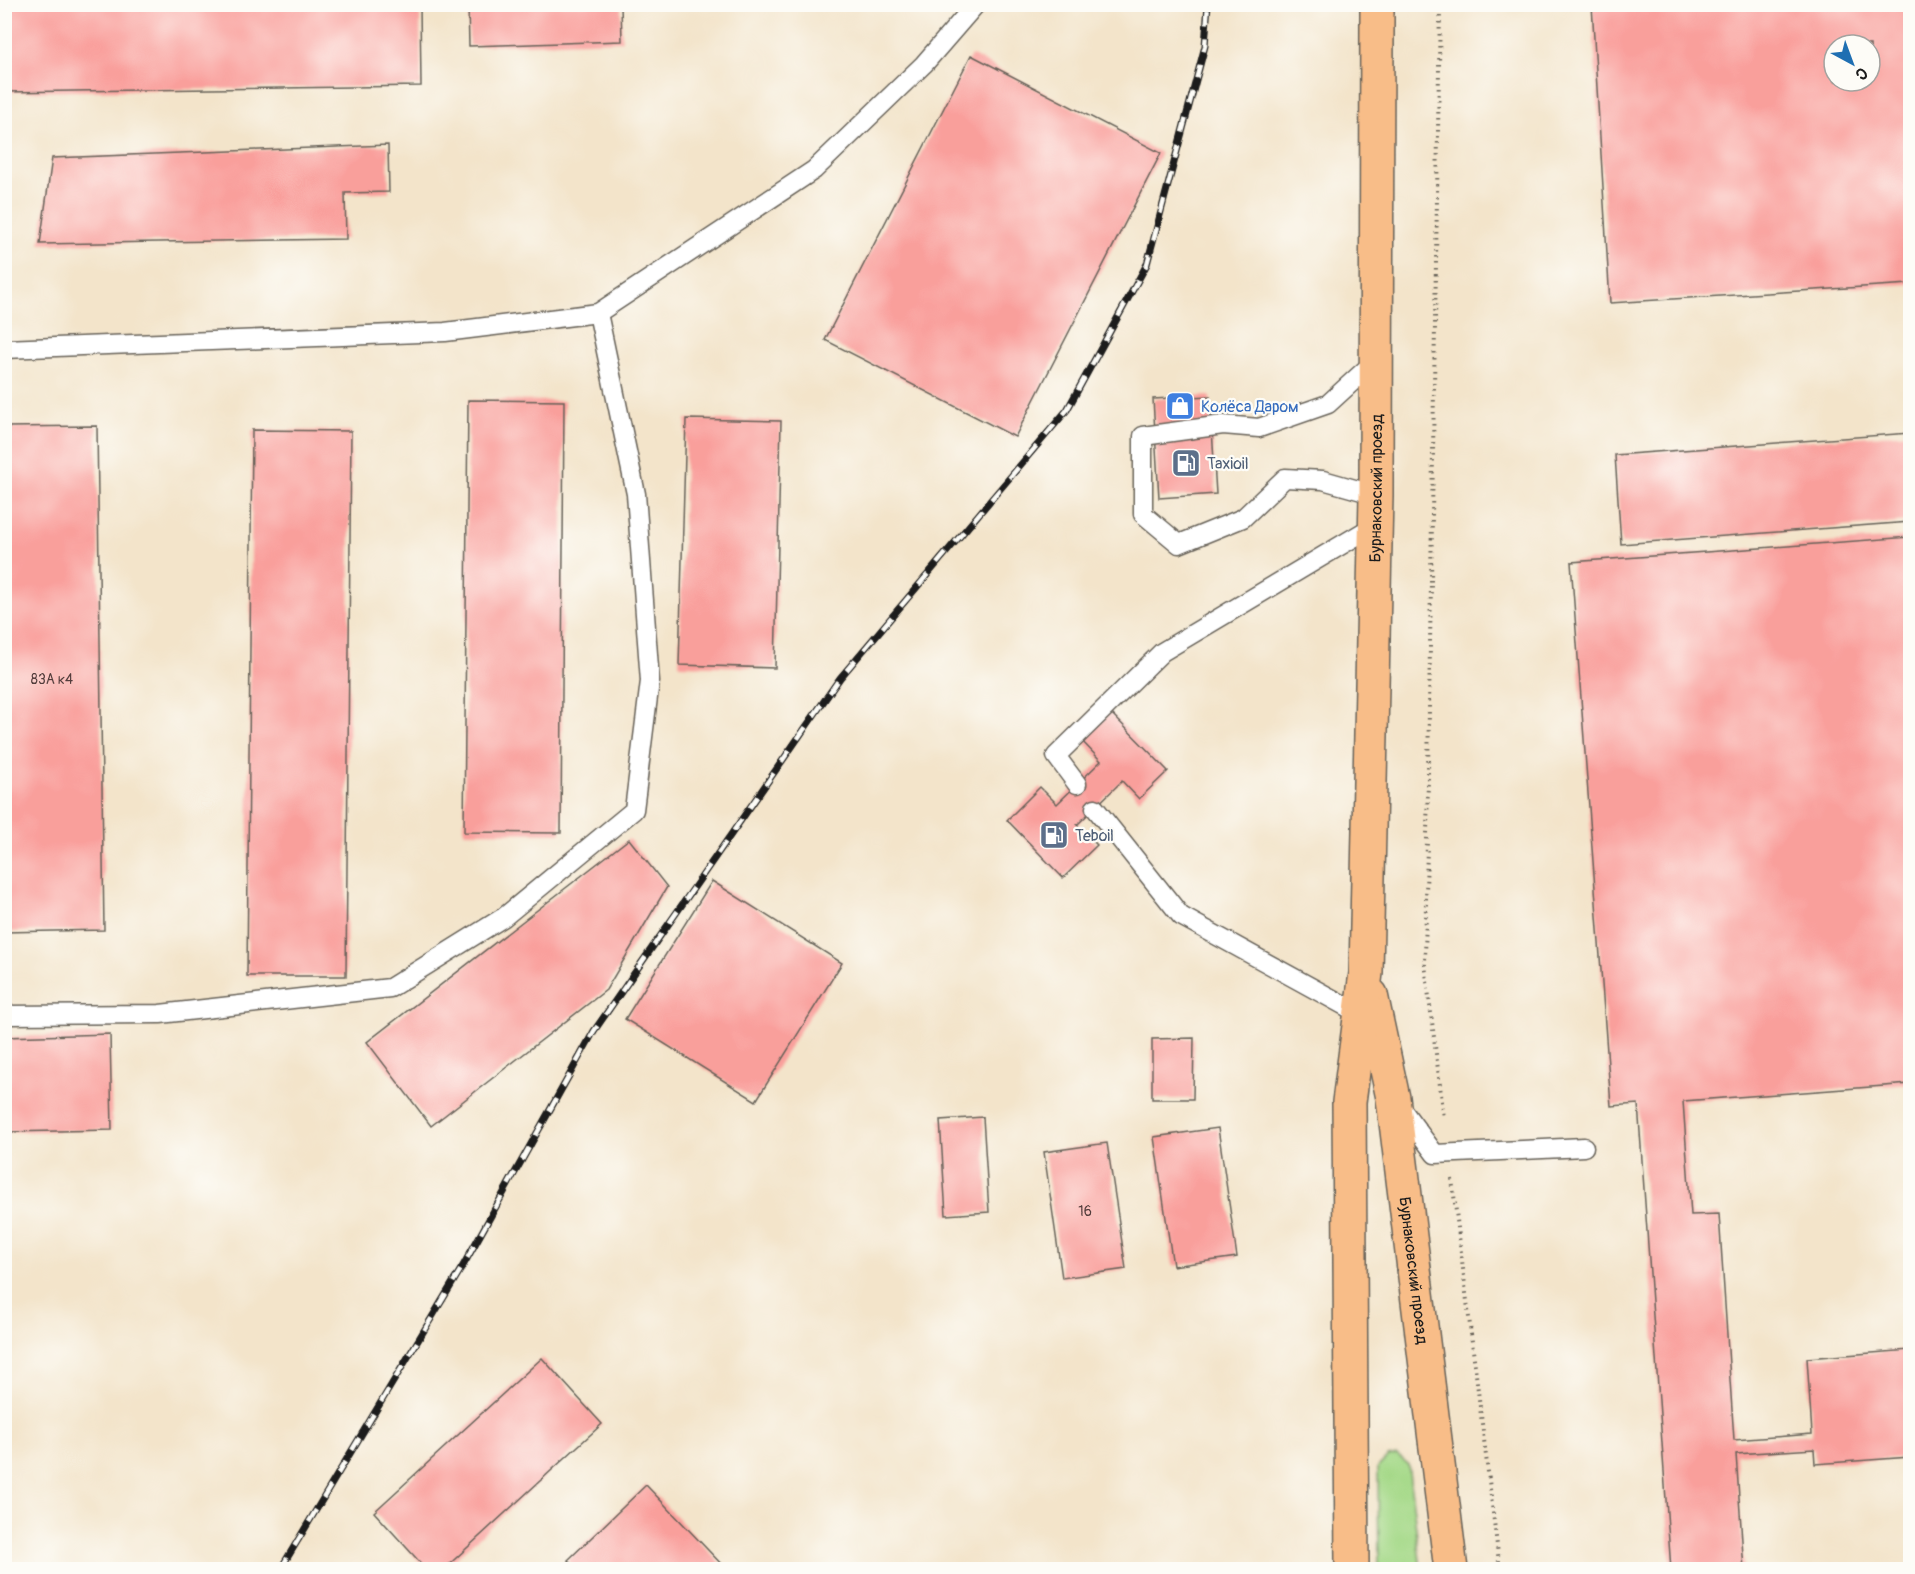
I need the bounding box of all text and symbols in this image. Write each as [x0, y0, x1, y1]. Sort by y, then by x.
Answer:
north arrow [1822, 33, 1882, 93]
text: С [1851, 63, 1871, 84]
shop icon: Колёса Даром [1164, 390, 1196, 422]
place label: Колёса Даром [1201, 397, 1299, 417]
street label: Бурнаковский проезд [1366, 414, 1387, 563]
fuel station icon: Taxioil [1170, 447, 1202, 479]
place label: Taxioil [1207, 454, 1248, 474]
house number: 83А к4 [31, 671, 73, 688]
fuel station icon: Teboil [1038, 819, 1070, 851]
place label: Teboil [1075, 826, 1114, 846]
street label: Бурнаковский проезд [1394, 1196, 1432, 1346]
house number: 16 [1078, 1203, 1092, 1220]

